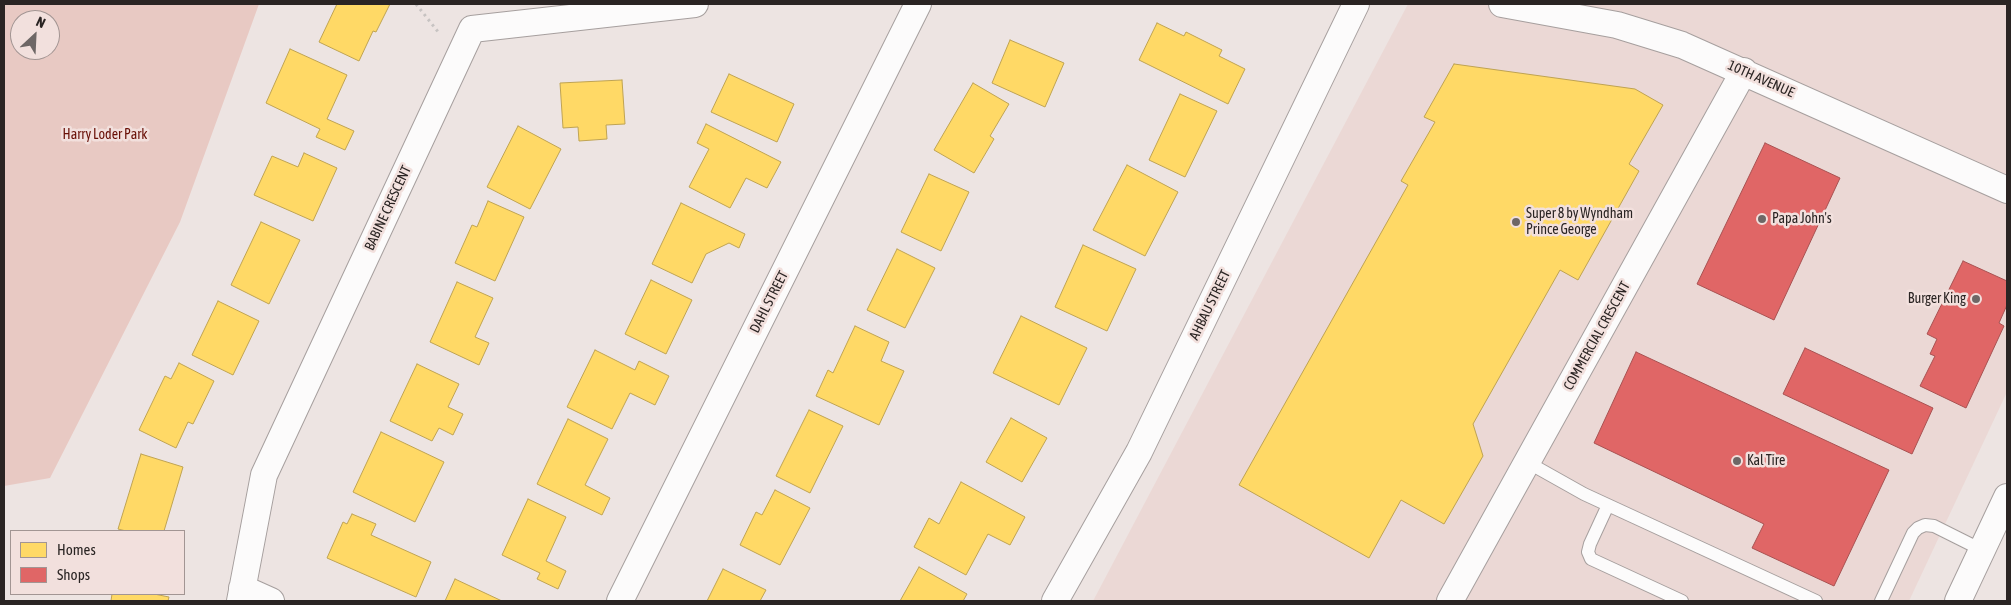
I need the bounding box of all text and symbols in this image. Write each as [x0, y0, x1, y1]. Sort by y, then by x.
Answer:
north arrow [10, 10, 60, 60]
text: N [34, 13, 48, 31]
street label: 10TH AVENUE [1725, 57, 1797, 101]
park label: Harry Loder Park [62, 127, 148, 143]
street label: BABINE CRESCENT [361, 163, 415, 253]
place label: Super 8 by Wyndham Prince George [1526, 206, 1633, 238]
place label: Papa John's [1772, 211, 1832, 227]
marker: Papa John's [1756, 213, 1768, 225]
marker: Super 8 by Wyndham Prince George [1510, 216, 1522, 228]
street label: AHBAU STREET [1186, 267, 1234, 343]
street label: DAHL STREET [746, 268, 792, 336]
street label: COMMERCIAL CRESCENT [1560, 279, 1634, 393]
place label: Burger King [1908, 291, 1966, 307]
marker: Burger King [1970, 293, 1982, 305]
place label: Kal Tire [1747, 453, 1785, 469]
marker: Kal Tire [1731, 455, 1743, 467]
legend [10, 530, 185, 595]
text: Homes [57, 541, 96, 558]
text: Shops [57, 566, 90, 583]

